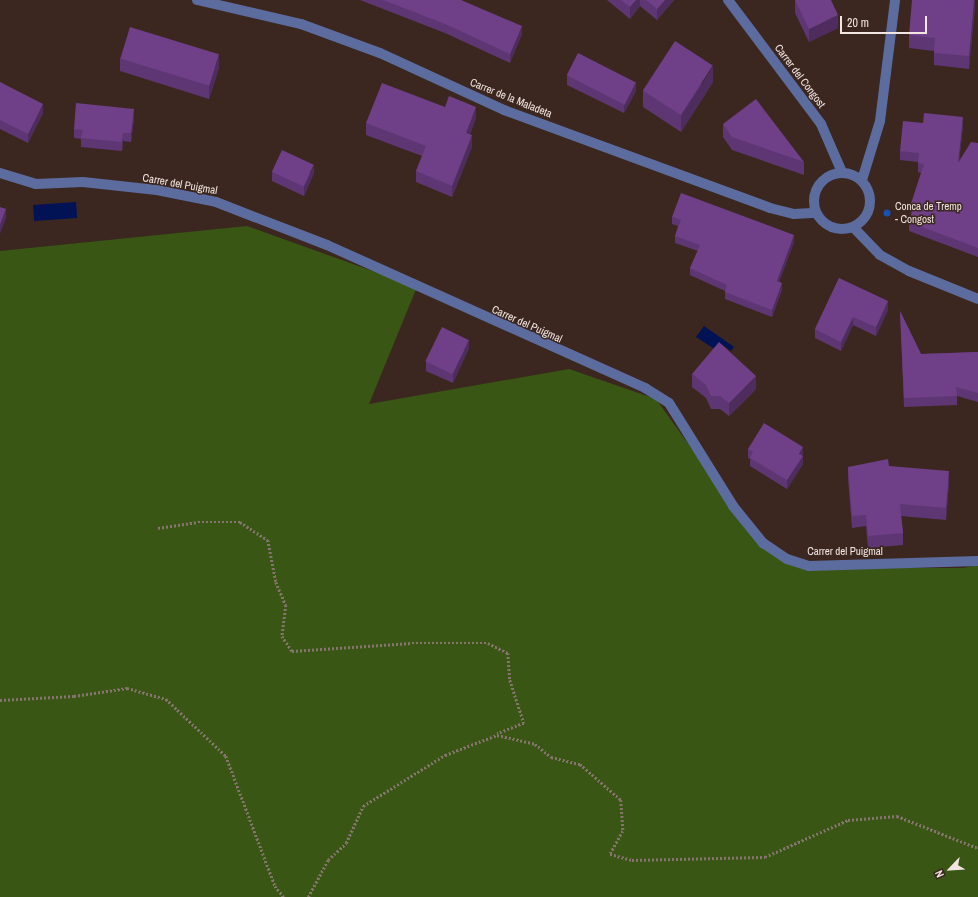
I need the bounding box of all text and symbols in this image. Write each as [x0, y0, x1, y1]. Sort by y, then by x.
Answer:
scale bar [842, 8, 929, 34]
text: 20 m [847, 15, 869, 31]
street label: Carrer del Congost [772, 42, 828, 110]
street label: Carrer de la Maladeta [468, 76, 554, 120]
street label: Carrer del Puigmal [142, 171, 218, 197]
place label: Conca de Tremp - Congost [895, 200, 962, 226]
marker: Conca de Tremp - Congost [882, 208, 892, 218]
street label: Carrer del Puigmal [490, 303, 564, 345]
street label: Carrer del Puigmal [807, 544, 883, 558]
north arrow [930, 849, 970, 889]
text: N [931, 868, 947, 880]

